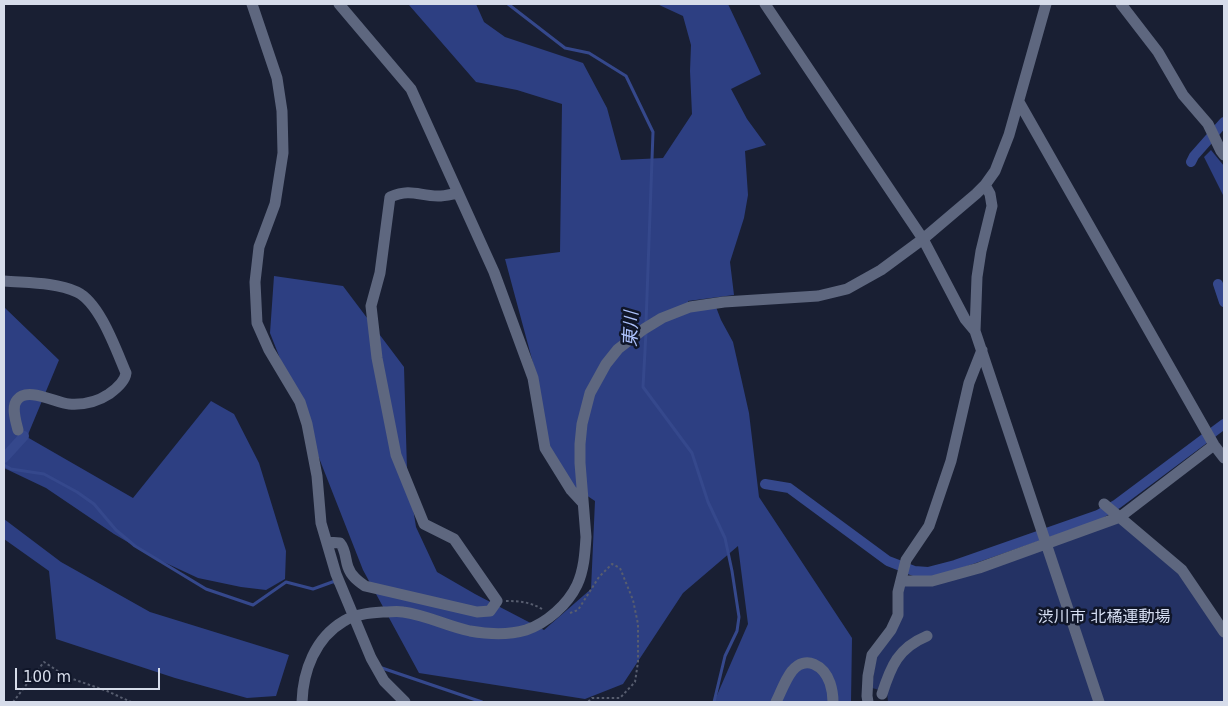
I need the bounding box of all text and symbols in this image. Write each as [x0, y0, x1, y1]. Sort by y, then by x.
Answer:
water label: 東川 [621, 311, 643, 347]
park label: 渋川市 北橘運動場 [1037, 608, 1171, 628]
scale bar [18, 658, 162, 690]
text: 100 m [23, 668, 71, 686]

